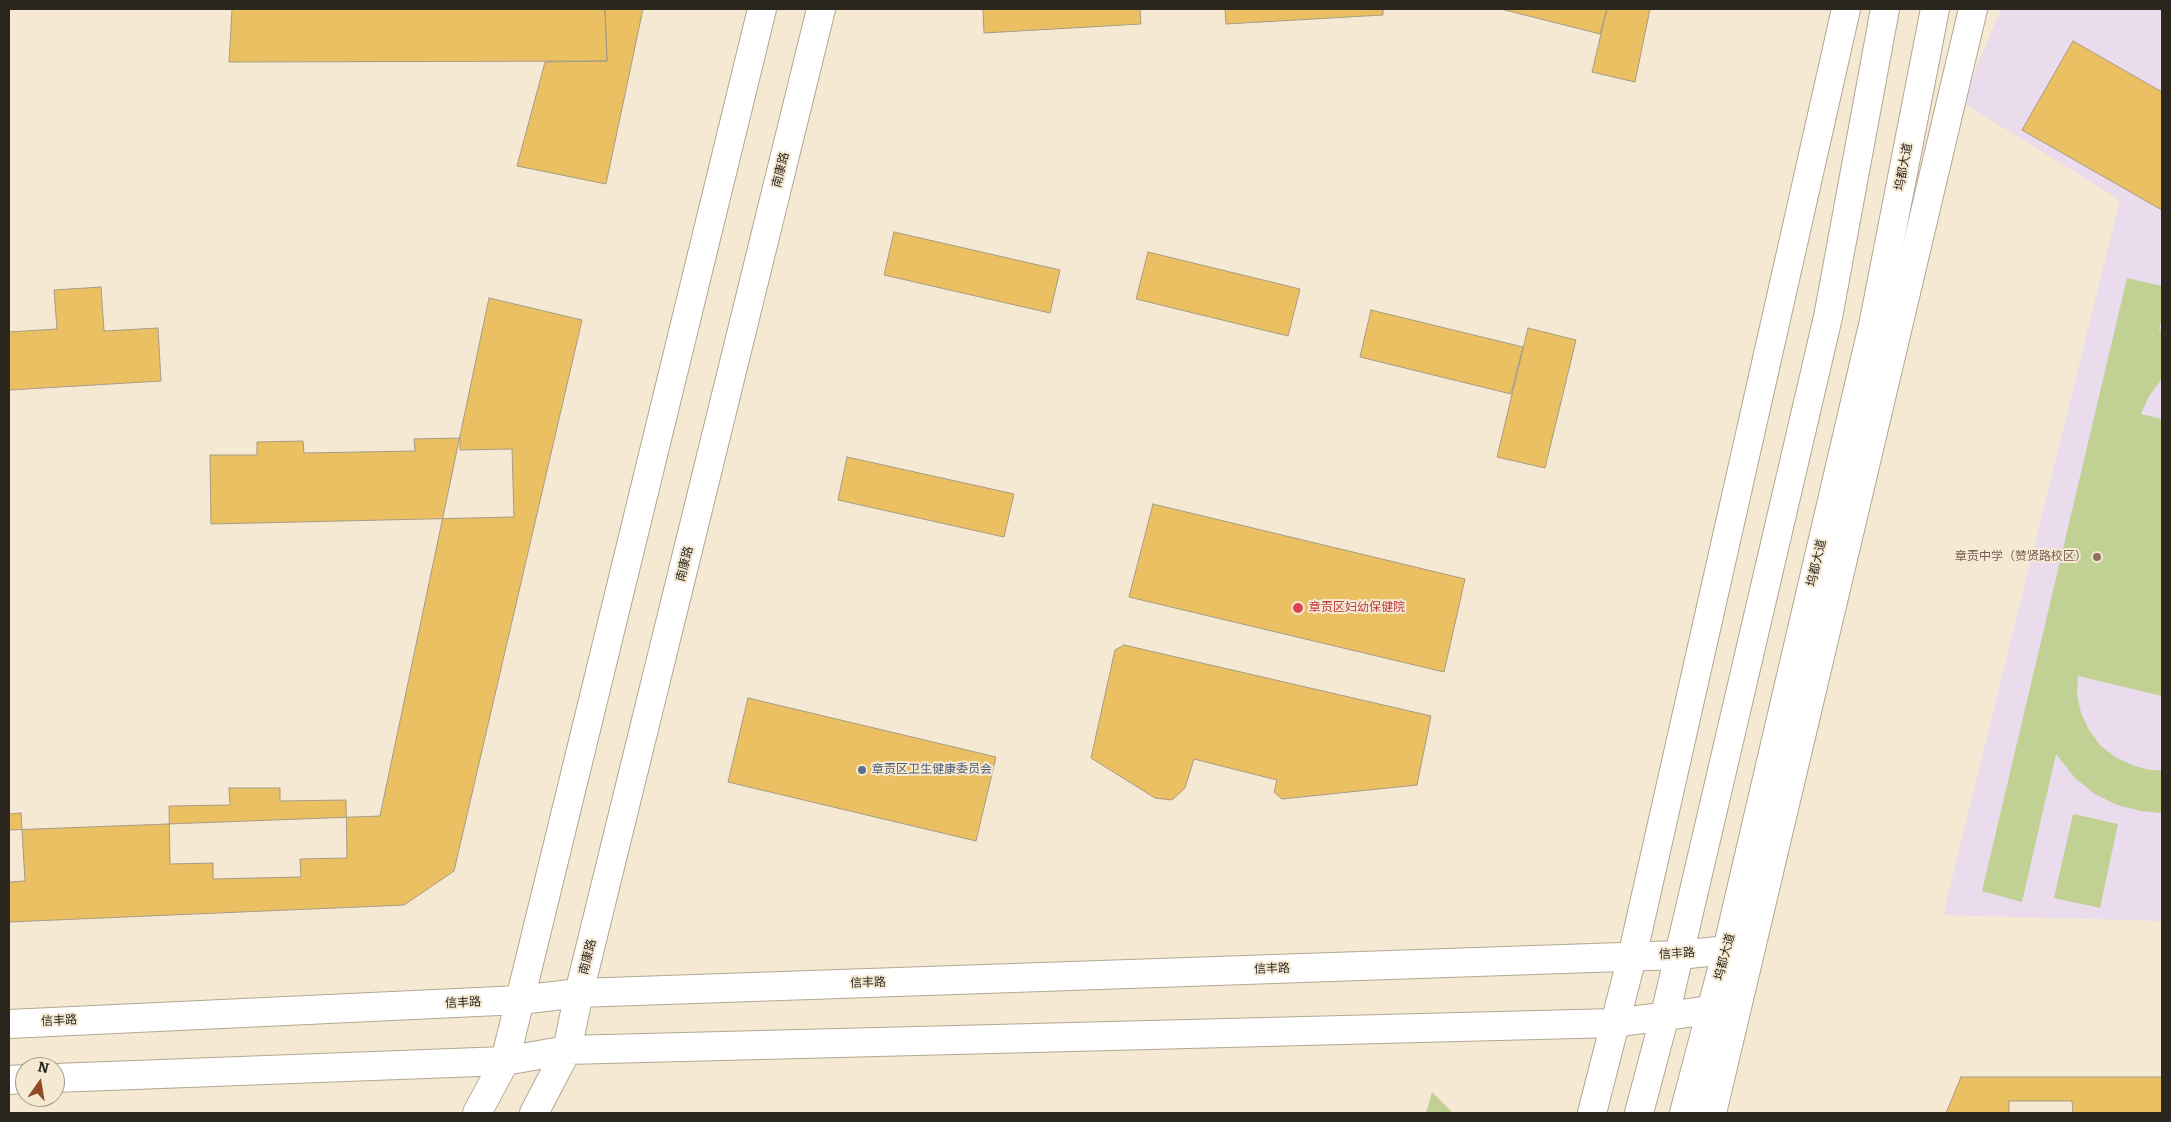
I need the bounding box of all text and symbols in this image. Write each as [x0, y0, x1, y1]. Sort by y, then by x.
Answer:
street label: 坞都大道 [1892, 142, 1916, 192]
street label: 南康路 [770, 151, 792, 189]
street label: 坞都大道 [1805, 538, 1829, 588]
street label: 南康路 [674, 545, 696, 583]
place label: 章贡中学（赞贤路校区） [1955, 550, 2087, 564]
marker: 章贡中学（赞贤路校区） [2091, 551, 2103, 563]
marker: 章贡区妇幼保健院 [1291, 601, 1305, 615]
place label: 章贡区妇幼保健院 [1309, 601, 1405, 615]
place label: 章贡区卫生健康委员会 [872, 763, 992, 777]
marker: 章贡区卫生健康委员会 [856, 764, 868, 776]
street label: 坞都大道 [1712, 932, 1738, 982]
street label: 南康路 [577, 938, 599, 976]
street label: 信丰路 [1659, 946, 1695, 962]
street label: 信丰路 [1254, 961, 1290, 977]
street label: 信丰路 [850, 975, 886, 991]
street label: 信丰路 [445, 995, 481, 1011]
street label: 信丰路 [41, 1013, 77, 1029]
north arrow [15, 1057, 65, 1107]
text: N [36, 1058, 50, 1077]

